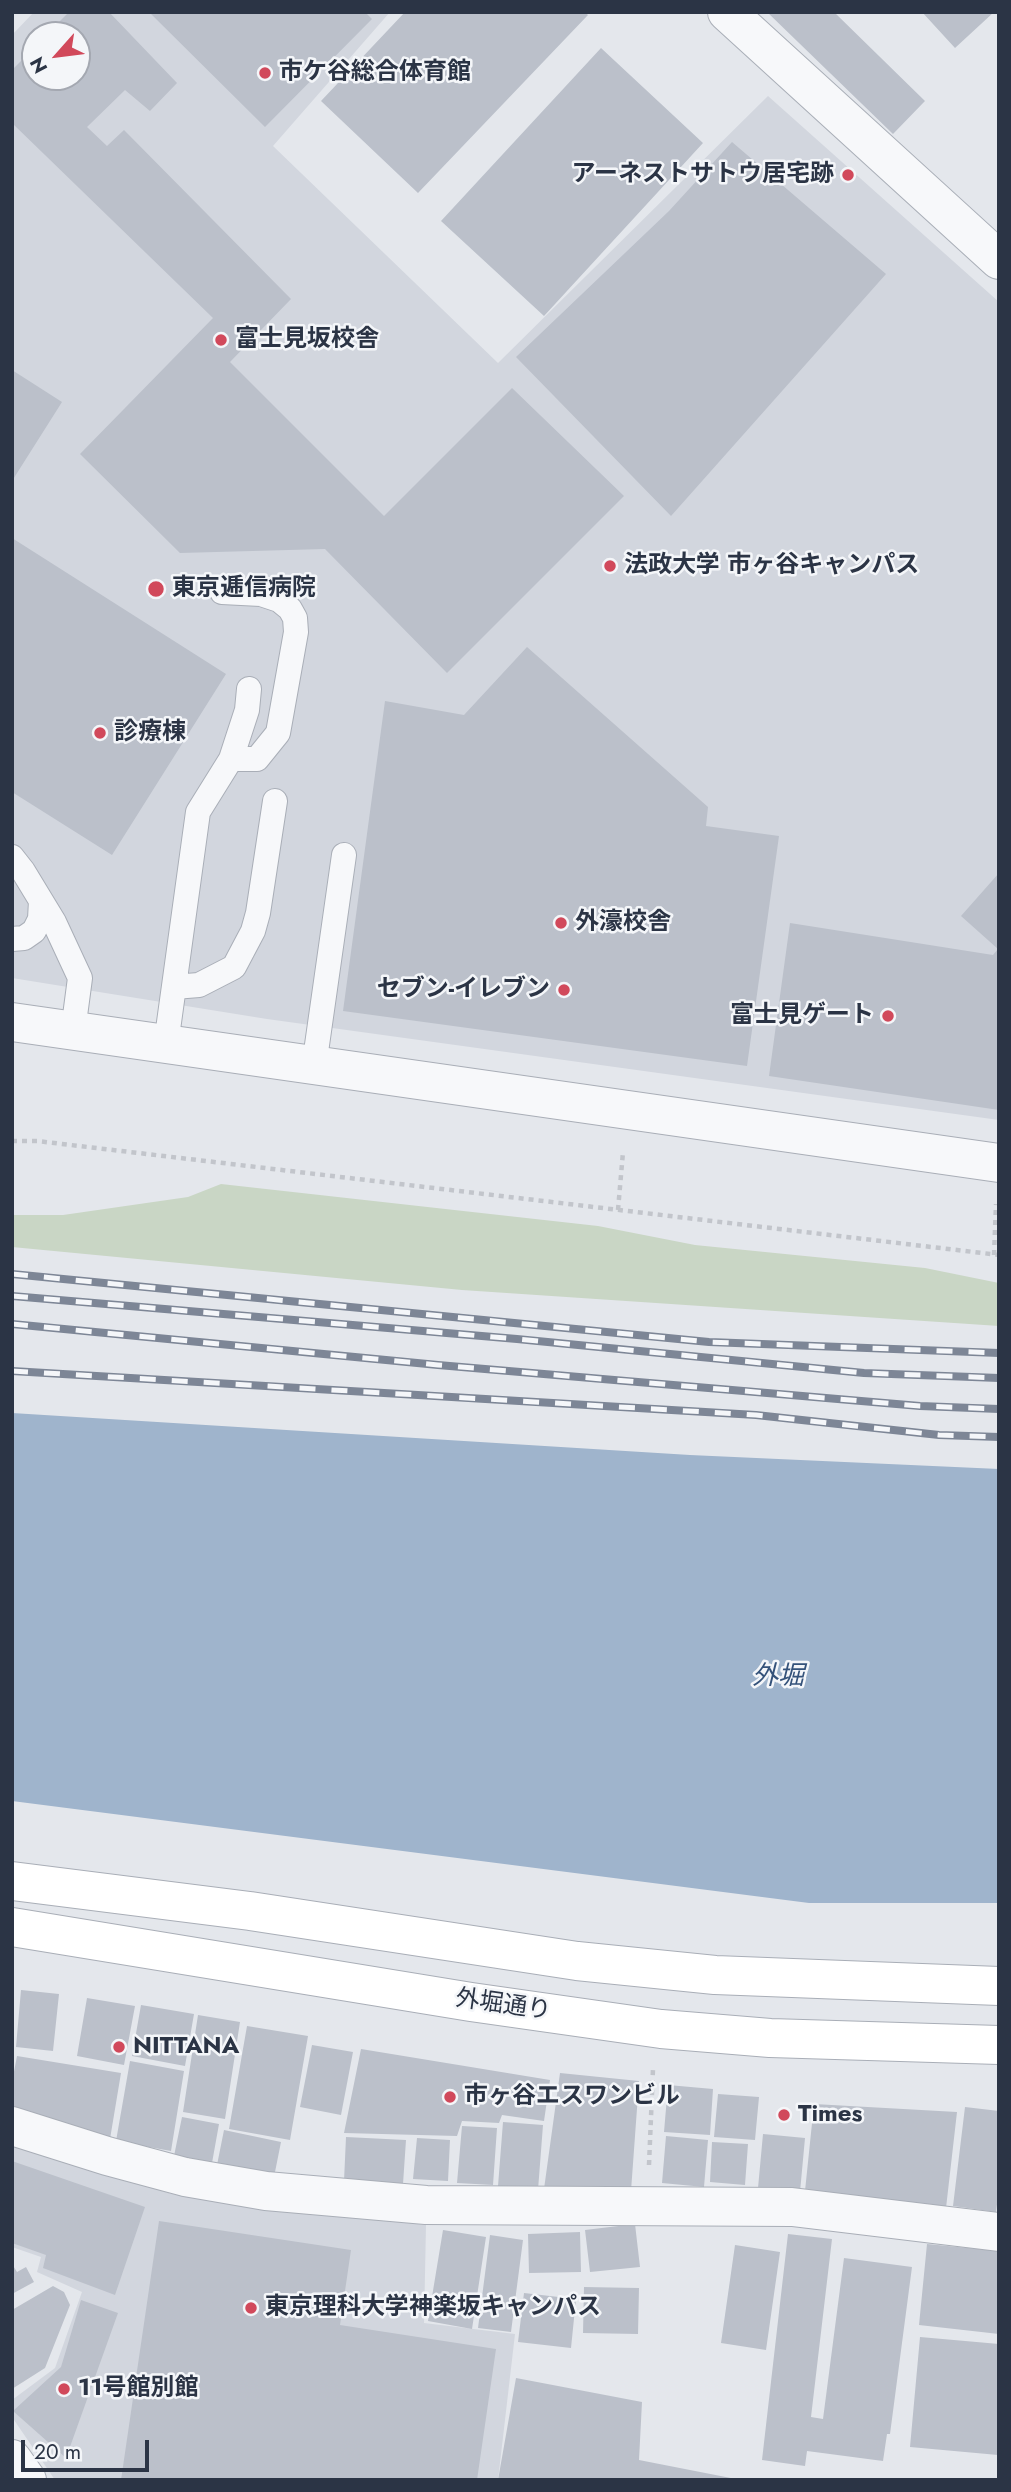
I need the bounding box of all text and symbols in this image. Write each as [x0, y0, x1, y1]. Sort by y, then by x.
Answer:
north arrow [21, 21, 91, 91]
text: N [23, 52, 54, 78]
place label: 市ケ谷総合体育館 [279, 59, 471, 87]
marker: 市ケ谷総合体育館 [257, 65, 273, 81]
place label: アーネストサトウ居宅跡 [571, 161, 834, 189]
marker: アーネストサトウ居宅跡 [840, 167, 856, 183]
place label: 富士見坂校舎 [235, 326, 379, 354]
marker: 富士見坂校舎 [213, 332, 229, 348]
place label: 法政大学 市ヶ谷キャンパス [624, 552, 919, 580]
marker: 法政大学 市ヶ谷キャンパス [602, 558, 618, 574]
place label: 東京逓信病院 [172, 575, 316, 603]
marker: 東京逓信病院 [146, 579, 166, 599]
place label: 診療棟 [114, 719, 186, 747]
marker: 診療棟 [92, 725, 108, 741]
place label: 外濠校舎 [575, 909, 671, 937]
marker: 外濠校舎 [553, 915, 569, 931]
place label: セブン-イレブン [377, 976, 550, 1004]
marker: セブン-イレブン [556, 982, 572, 998]
place label: 富士見ゲート [730, 1002, 874, 1030]
marker: 富士見ゲート [880, 1008, 896, 1024]
water label: 外堀 [752, 1662, 804, 1694]
street label: 外堀通り [453, 1985, 553, 2027]
place label: NITTANA [133, 2033, 239, 2061]
marker: NITTANA [111, 2039, 127, 2055]
place label: 市ヶ谷エスワンビル [464, 2083, 680, 2111]
marker: 市ヶ谷エスワンビル [442, 2089, 458, 2105]
place label: Times [798, 2101, 862, 2129]
marker: Times [776, 2107, 792, 2123]
place label: 東京理科大学神楽坂キャンパス [265, 2294, 601, 2322]
marker: 東京理科大学神楽坂キャンパス [243, 2300, 259, 2316]
place label: 11号館別館 [78, 2375, 198, 2403]
marker: 11号館別館 [56, 2381, 72, 2397]
scale bar [24, 2426, 152, 2470]
text: 20 m [34, 2437, 81, 2467]

